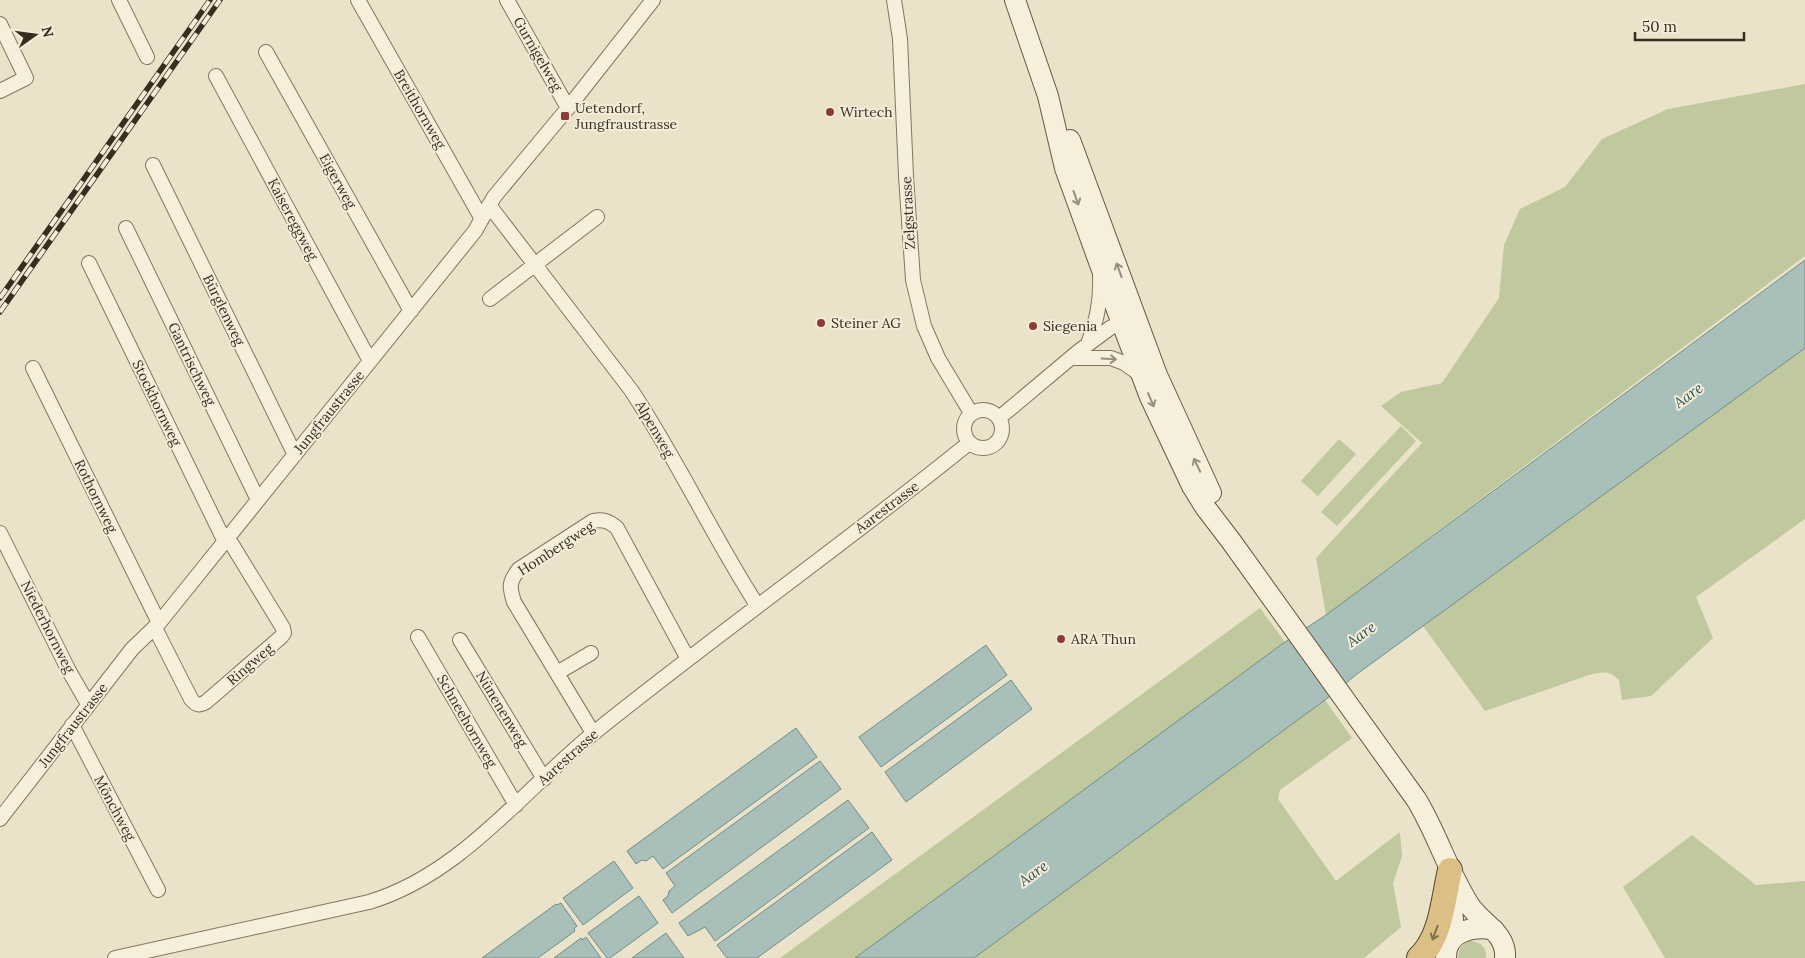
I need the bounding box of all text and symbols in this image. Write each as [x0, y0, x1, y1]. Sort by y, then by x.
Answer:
north arrow [10, 10, 60, 60]
scale bar [1635, 10, 1744, 42]
street label: Gurnigelweg [509, 14, 567, 95]
text: 50 m [1642, 17, 1677, 36]
text: N [38, 24, 58, 39]
street label: Breithornweg [390, 66, 450, 152]
place label: Uetendorf, Jungfraustrasse [574, 99, 678, 133]
place label: Wirtech [840, 103, 893, 121]
marker: Wirtech [824, 106, 836, 118]
marker: Uetendorf, Jungfraustrasse [559, 110, 571, 122]
street label: Eigerweg [315, 150, 361, 212]
street label: Kaisereggweg [264, 175, 322, 263]
street label: Zelgstrasse [897, 176, 919, 250]
one-way arrow [1072, 189, 1081, 205]
one-way arrow [1114, 263, 1123, 278]
street label: Bürglenweg [199, 271, 249, 349]
place label: Steiner AG [831, 314, 901, 332]
marker: Steiner AG [815, 317, 827, 329]
place label: Siegenia [1043, 317, 1097, 335]
street label: Gantrischweg [164, 319, 220, 409]
marker: Siegenia [1027, 320, 1039, 332]
one-way arrow [1100, 354, 1116, 363]
street label: Stockhornweg [128, 357, 186, 449]
street label: Jungfraustrasse [289, 366, 368, 458]
water label: Aare [1669, 378, 1706, 412]
one-way arrow [1147, 392, 1157, 407]
street label: Alpenweg [631, 396, 679, 461]
street label: Rothornweg [70, 456, 122, 536]
one-way arrow [1192, 458, 1201, 473]
street label: Aarestrasse [851, 477, 923, 538]
street label: Hombergweg [514, 517, 598, 579]
street label: Niederhornweg [17, 578, 79, 676]
water label: Aare [1342, 617, 1379, 651]
place label: ARA Thun [1070, 630, 1136, 648]
marker: ARA Thun [1055, 633, 1067, 645]
street label: Ringweg [223, 639, 277, 689]
street label: Nünenenweg [472, 668, 532, 751]
street label: Schneehornweg [433, 671, 501, 771]
street label: Jungfraustrasse [34, 679, 112, 772]
street label: Aarestrasse [533, 725, 602, 790]
street label: Mönchweg [90, 772, 140, 844]
water label: Aare [1014, 856, 1051, 890]
one-way arrow [1430, 925, 1439, 940]

